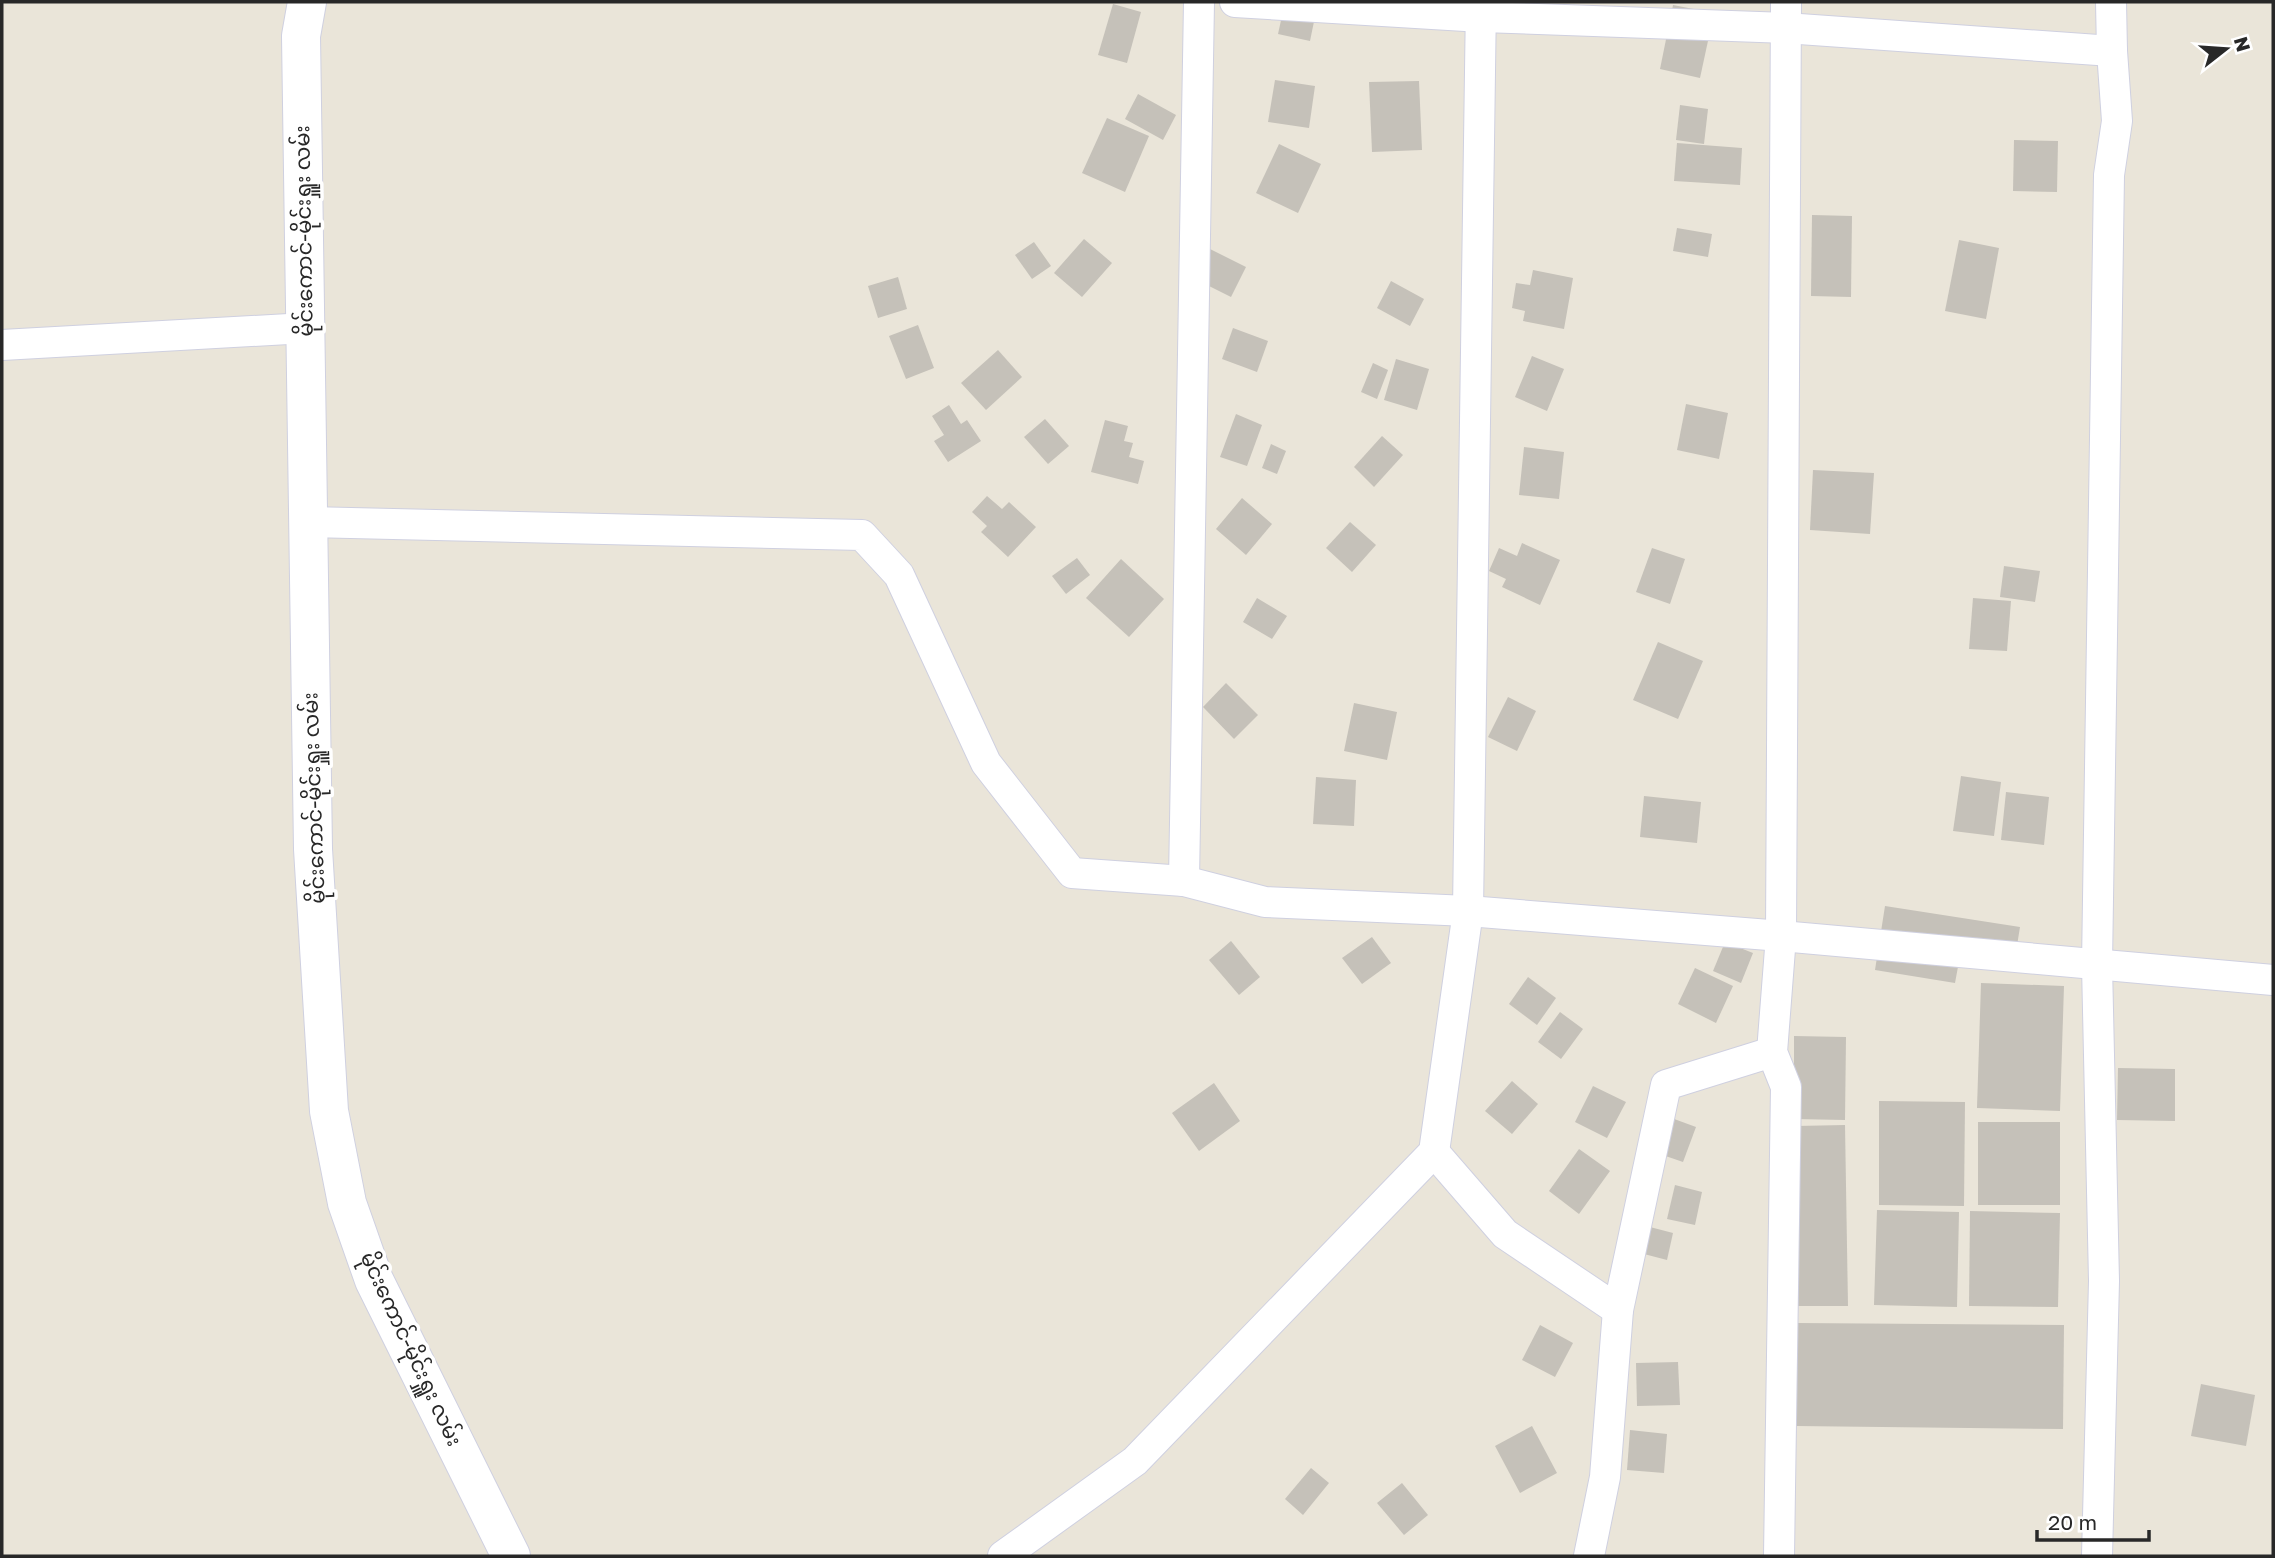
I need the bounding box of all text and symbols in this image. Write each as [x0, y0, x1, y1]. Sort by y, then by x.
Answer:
north arrow [2191, 14, 2261, 84]
text: N [2230, 34, 2256, 54]
street label: မိုင်းကောင်-မိုင်းရှူး လမ်း [286, 125, 323, 337]
street label: မိုင်းကောင်-မိုင်းရှူး လမ်း [294, 692, 335, 904]
street label: မိုင်းကောင်-မိုင်းရှူး လမ်း [351, 1246, 470, 1452]
scale bar [2037, 1498, 2149, 1542]
text: 20 m [2048, 1509, 2097, 1535]

